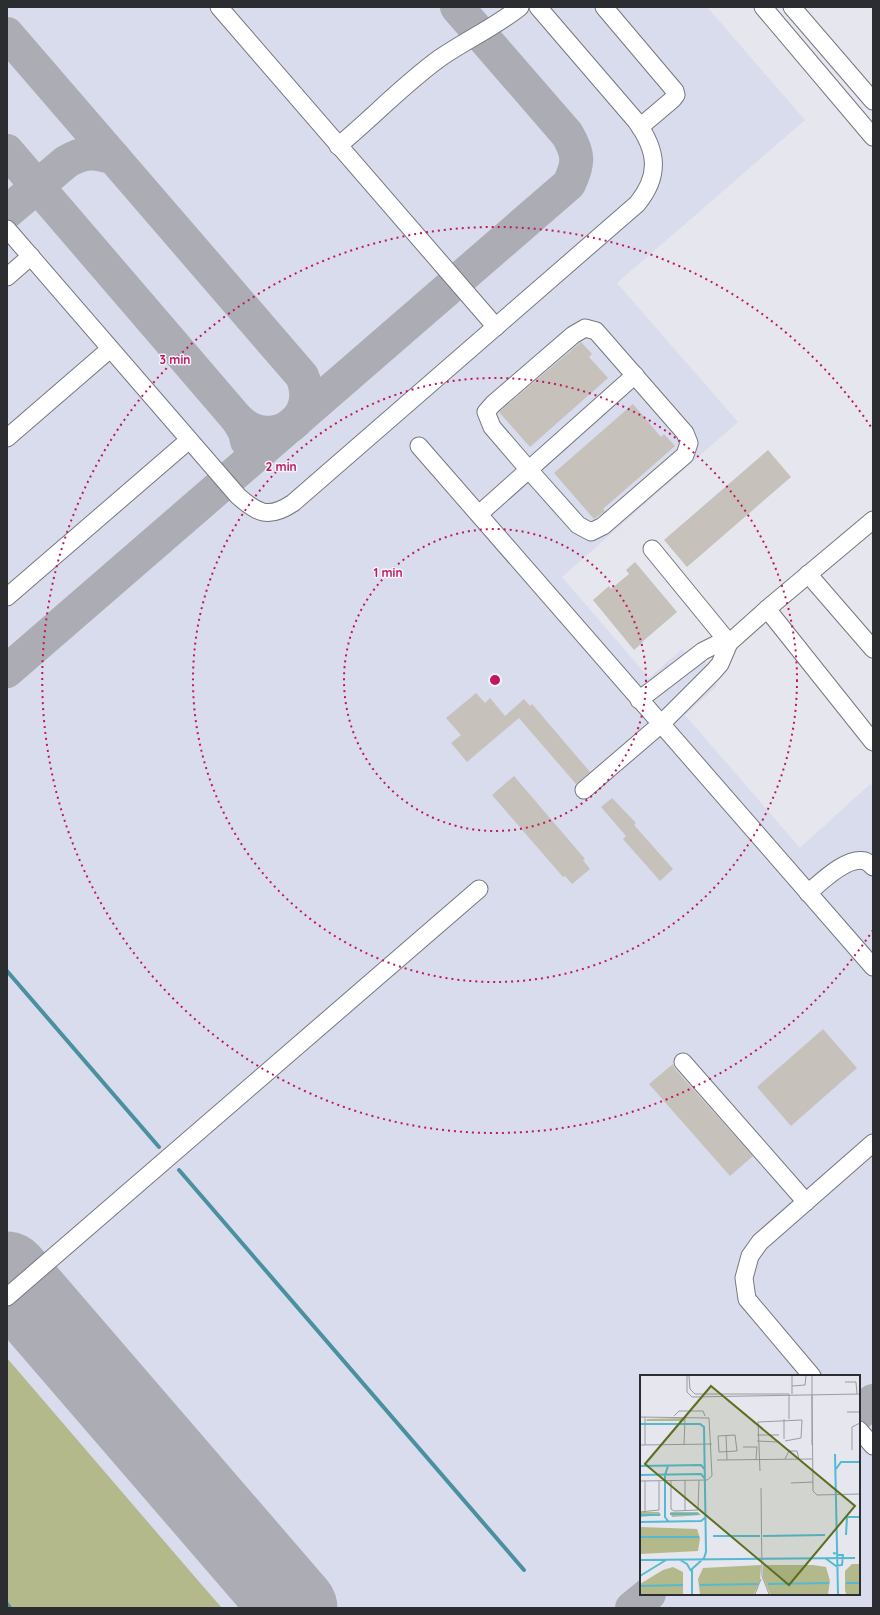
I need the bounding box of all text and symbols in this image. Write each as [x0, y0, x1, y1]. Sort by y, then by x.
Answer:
text: 3 min [160, 352, 190, 367]
text: 2 min [265, 459, 297, 474]
text: 1 min [373, 565, 403, 580]
centre of rings [488, 673, 502, 687]
inset map [640, 1375, 860, 1595]

